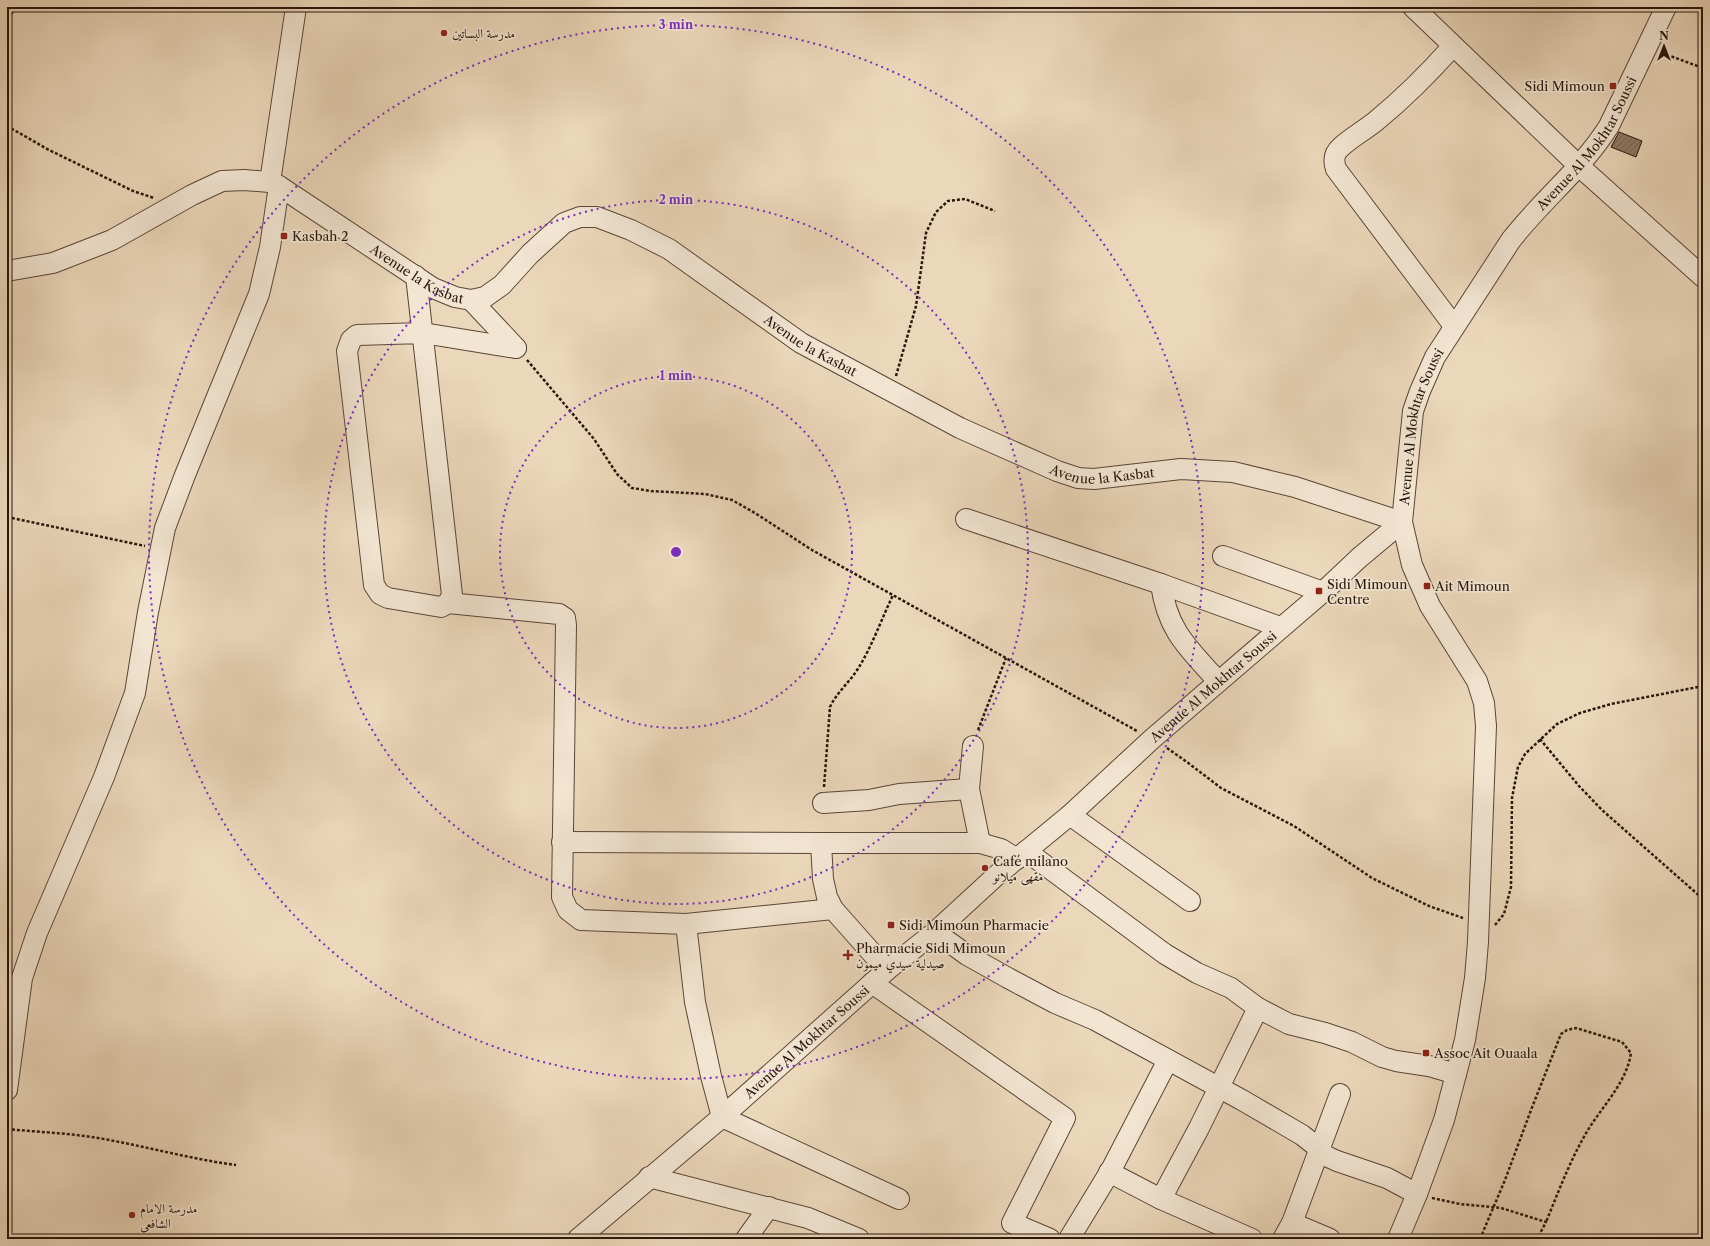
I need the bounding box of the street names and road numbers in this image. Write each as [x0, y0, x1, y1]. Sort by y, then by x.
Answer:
street label: Avenue Al Mokhtar Soussi [1532, 74, 1640, 214]
street label: Avenue la Kasbat [367, 240, 465, 307]
street label: Avenue la Kasbat [760, 311, 860, 380]
street label: Avenue Al Mokhtar Soussi [1396, 345, 1447, 507]
street label: Avenue la Kasbat [1047, 461, 1156, 487]
street label: Avenue Al Mokhtar Soussi [1146, 628, 1280, 746]
street label: Avenue Al Mokhtar Soussi [740, 982, 872, 1102]

